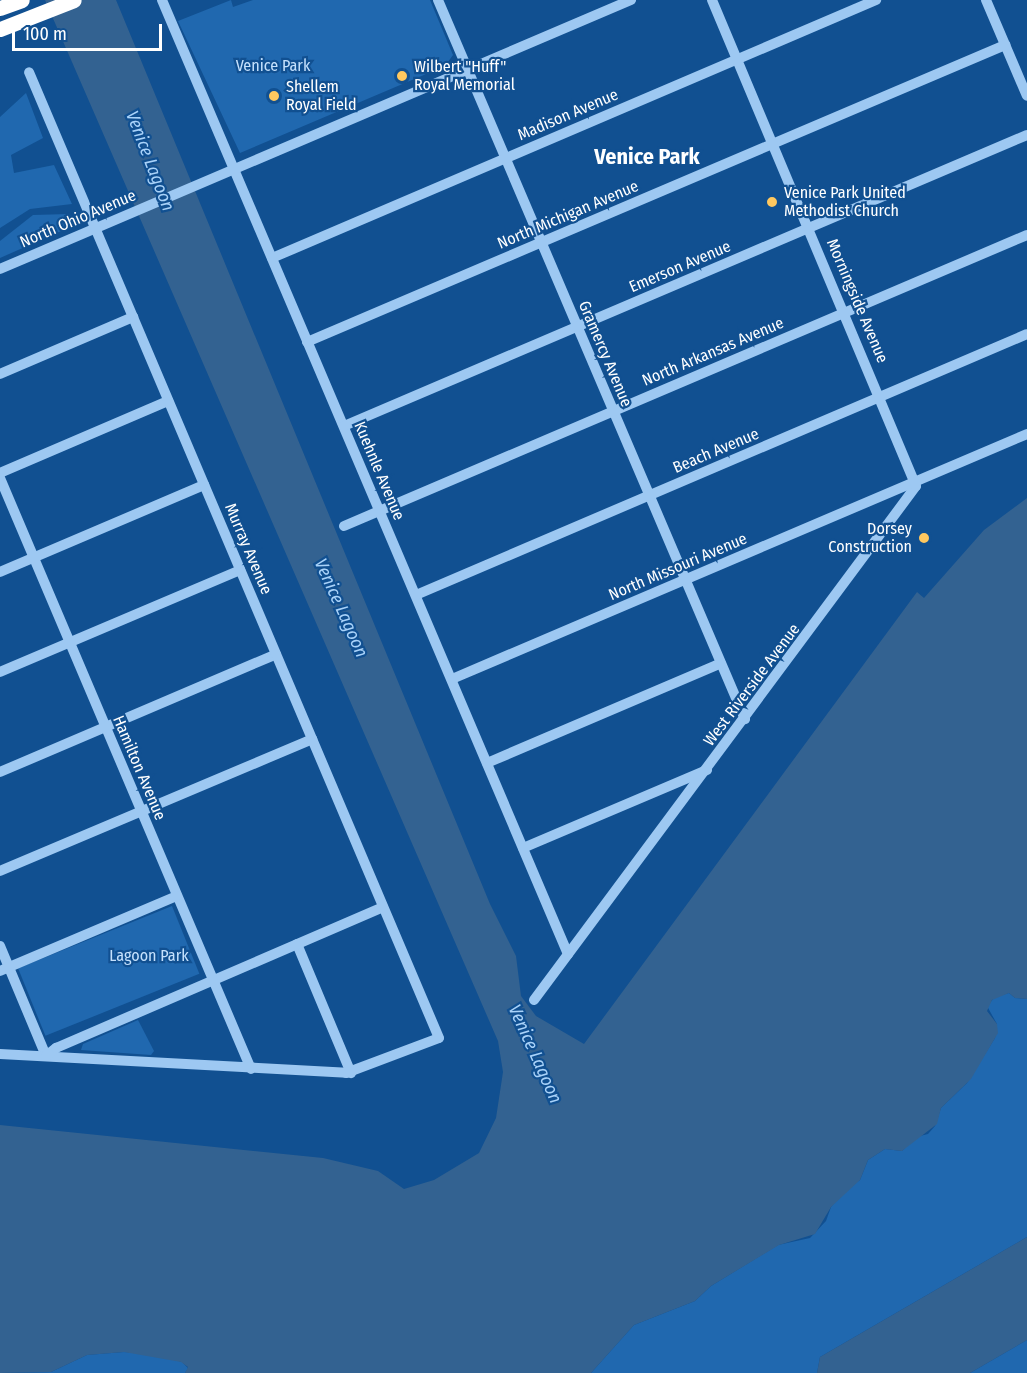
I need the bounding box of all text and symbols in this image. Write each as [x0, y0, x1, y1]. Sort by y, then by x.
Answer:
scale bar [15, 12, 165, 50]
text: 100 m [23, 23, 67, 45]
park label: Venice Park [236, 56, 310, 76]
place label: Wilbert "Huff" Royal Memorial [414, 57, 515, 95]
marker: Wilbert "Huff" Royal Memorial [395, 69, 409, 83]
place label: Shellem Royal Field [286, 77, 357, 115]
street label: Madison Avenue [515, 85, 621, 145]
marker: Shellem Royal Field [267, 89, 281, 103]
water label: Venice Lagoon [121, 108, 179, 214]
district label: Venice Park [594, 144, 700, 170]
street label: North Michigan Avenue [495, 177, 641, 253]
place label: Venice Park United Methodist Church [784, 183, 906, 221]
street label: North Ohio Avenue [17, 186, 139, 252]
marker: Venice Park United Methodist Church [765, 195, 779, 209]
street label: Morningside Avenue [822, 236, 892, 366]
street label: Emerson Avenue [626, 237, 734, 297]
street label: Gramercy Avenue [574, 298, 636, 410]
street label: North Arkansas Avenue [639, 314, 787, 390]
street label: Kuehnle Avenue [350, 419, 408, 523]
street label: Beach Avenue [670, 424, 762, 478]
street label: Murray Avenue [220, 501, 276, 597]
place label: Dorsey Construction [828, 519, 912, 557]
street label: North Missouri Avenue [606, 529, 750, 605]
marker: Dorsey Construction [917, 531, 931, 545]
water label: Venice Lagoon [310, 555, 372, 661]
street label: West Riverside Avenue [700, 620, 804, 750]
street label: Hamilton Avenue [108, 713, 170, 823]
park label: Lagoon Park [109, 946, 189, 966]
water label: Venice Lagoon [504, 1001, 566, 1107]

